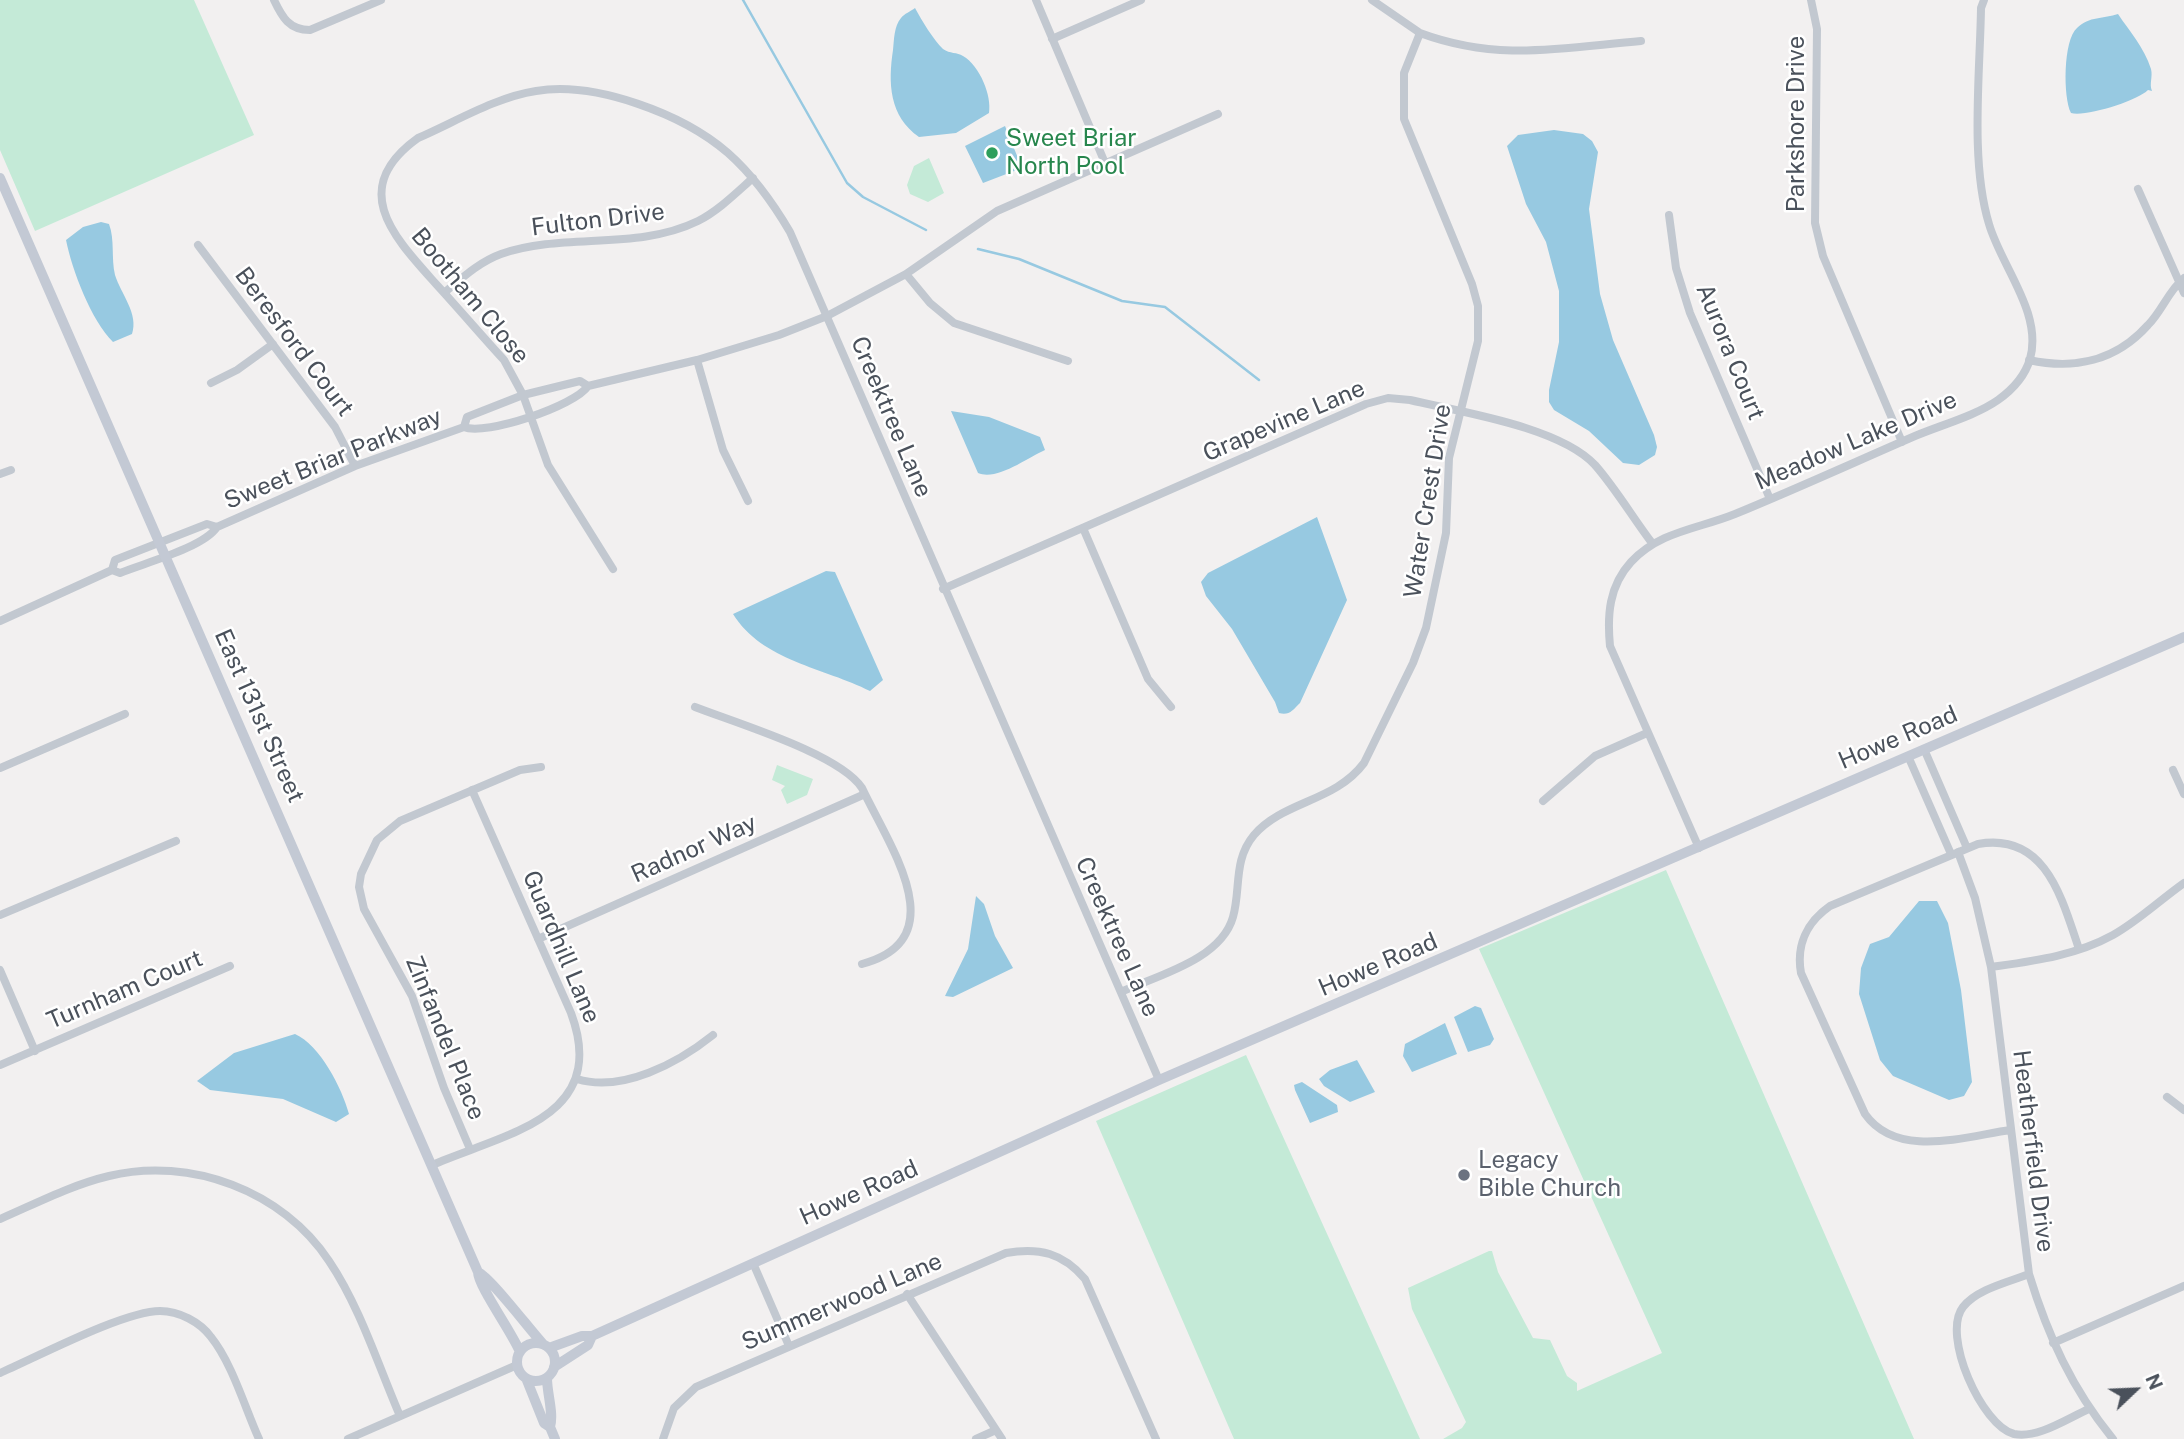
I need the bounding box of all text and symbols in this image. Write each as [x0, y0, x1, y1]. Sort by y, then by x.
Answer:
street label: Parkshore Drive [1783, 36, 1811, 212]
place label: Sweet Briar North Pool [1006, 125, 1137, 181]
marker: Sweet Briar North Pool [984, 145, 1000, 161]
street label: Fulton Drive [530, 198, 666, 242]
street label: Bootham Close [405, 222, 535, 370]
street label: Beresford Court [229, 262, 359, 422]
street label: Aurora Court [1690, 280, 1770, 424]
street label: Creektree Lane [844, 332, 938, 502]
street label: Grapevine Lane [1199, 374, 1369, 468]
street label: Meadow Lake Drive [1751, 385, 1961, 497]
street label: Sweet Briar Parkway [220, 402, 446, 516]
street label: Water Crest Drive [1398, 402, 1458, 600]
street label: East 131st Street [208, 625, 310, 807]
street label: Howe Road [1834, 700, 1962, 776]
street label: Radnor Way [627, 809, 761, 889]
street label: Creektree Lane [1069, 853, 1165, 1021]
street label: Guardhill Lane [516, 867, 606, 1027]
street label: Howe Road [1314, 927, 1442, 1003]
street label: Turnham Court [43, 944, 207, 1036]
street label: Zinfandel Place [399, 952, 491, 1124]
street label: Heatherfield Drive [2006, 1048, 2060, 1254]
place label: Legacy Bible Church [1478, 1147, 1621, 1203]
street label: Howe Road [795, 1154, 923, 1232]
marker: Legacy Bible Church [1456, 1167, 1472, 1183]
street label: Summerwood Lane [737, 1247, 947, 1357]
north arrow [2100, 1355, 2170, 1425]
text: N [2141, 1371, 2167, 1393]

